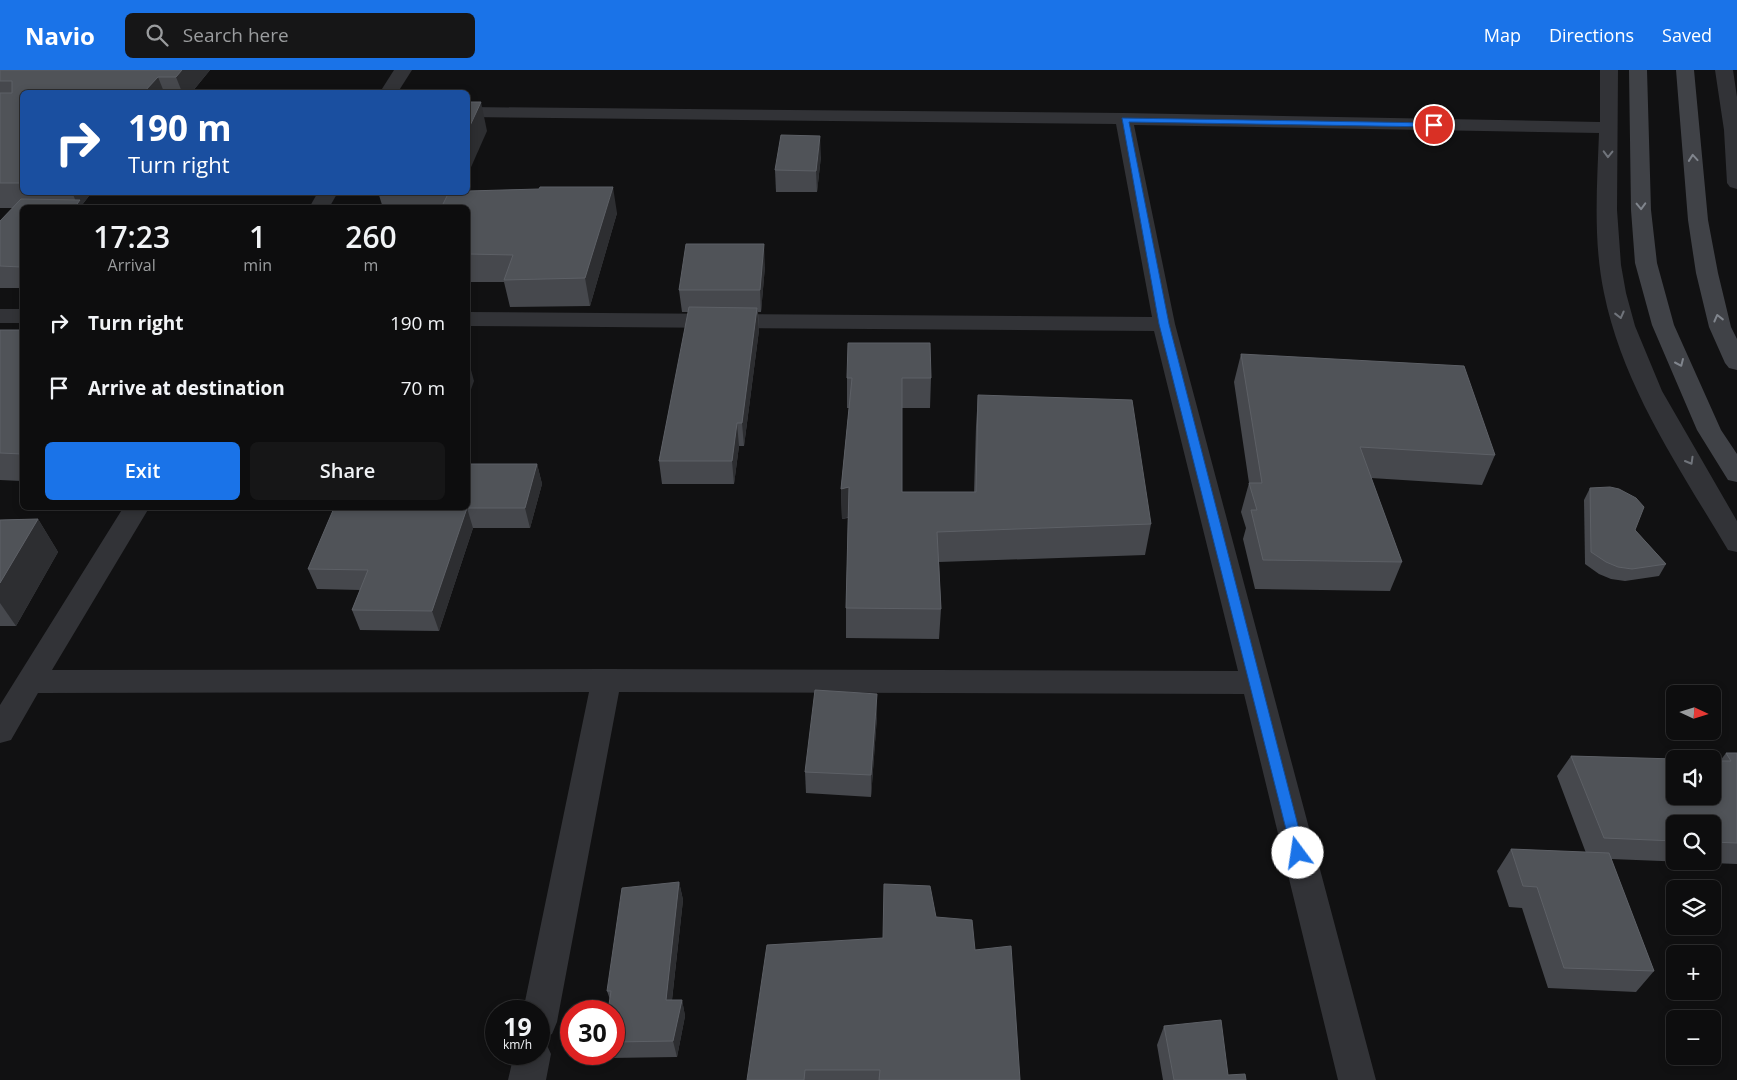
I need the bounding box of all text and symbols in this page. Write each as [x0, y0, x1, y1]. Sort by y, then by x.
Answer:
search box [125, 13, 475, 58]
text: Navio [25, 19, 95, 52]
icon: search [143, 21, 171, 49]
text: Search here [183, 22, 289, 48]
text: Map [1484, 23, 1521, 47]
text: Directions [1549, 23, 1634, 47]
text: Saved [1662, 23, 1712, 47]
text: 190 m [128, 104, 232, 151]
pin [1413, 104, 1455, 146]
icon: right [45, 110, 110, 175]
icon: arrive [1420, 111, 1448, 139]
text: Turn right [128, 149, 230, 179]
one-way arrow [1603, 150, 1613, 158]
one-way arrow [1688, 154, 1699, 162]
one-way arrow [1636, 202, 1646, 210]
text: 17:23 [93, 216, 170, 257]
text: 1 [249, 216, 266, 257]
text: 260 [345, 216, 397, 257]
text: Arrival [108, 254, 156, 276]
text: min [243, 254, 272, 276]
text: m [364, 254, 378, 276]
icon: right [45, 309, 73, 337]
text: Turn right [88, 310, 183, 336]
text: 190 m [390, 310, 445, 336]
one-way arrow [1615, 311, 1625, 319]
one-way arrow [1713, 314, 1724, 323]
one-way arrow [1673, 358, 1684, 367]
icon: arrive [45, 374, 73, 402]
text: Arrive at destination [88, 375, 285, 401]
text: 70 m [401, 375, 445, 401]
button: Exit [45, 442, 240, 500]
button: Share [250, 442, 445, 500]
one-way arrow [1683, 456, 1693, 465]
north arrow [1666, 685, 1721, 740]
map controls [1666, 685, 1721, 1065]
button: sound [1666, 750, 1721, 805]
button: search [1666, 815, 1721, 870]
position arrow [1271, 826, 1323, 878]
button: layers [1666, 880, 1721, 935]
button: + [1666, 945, 1721, 1000]
speed limit sign: 30 [560, 1000, 625, 1065]
text: 19 [503, 1009, 532, 1043]
button: − [1666, 1010, 1721, 1065]
text: km/h [503, 1036, 532, 1053]

